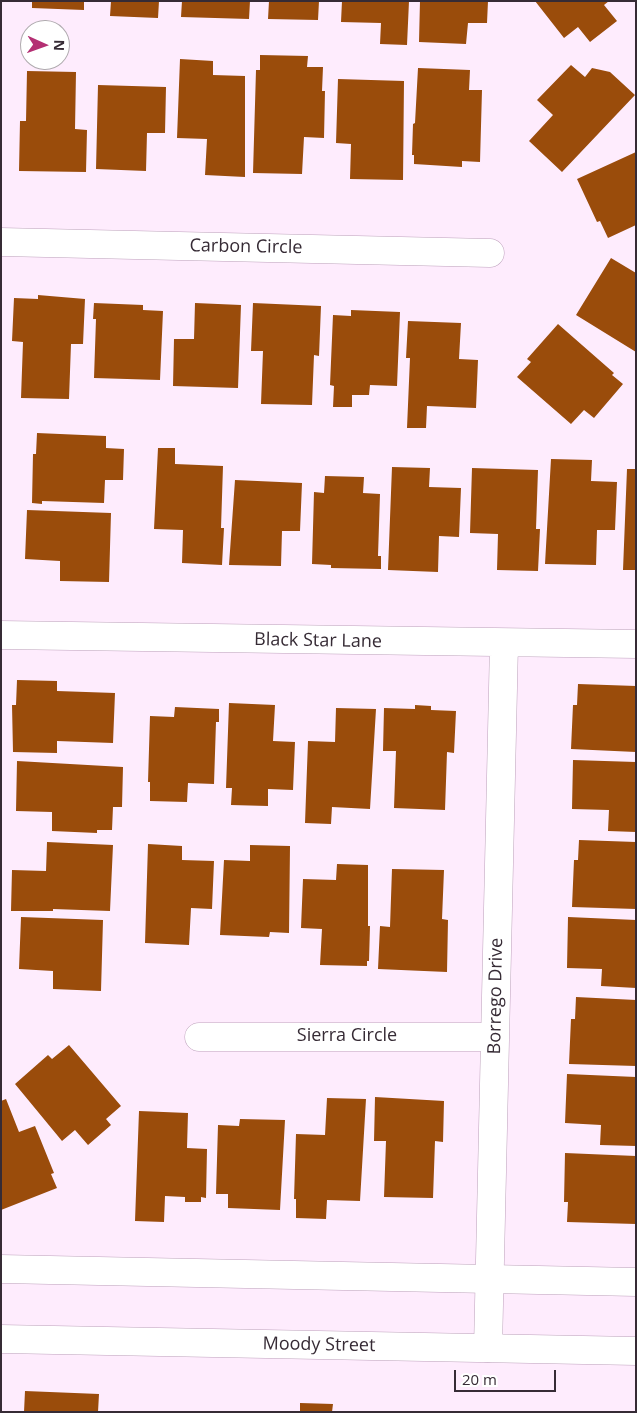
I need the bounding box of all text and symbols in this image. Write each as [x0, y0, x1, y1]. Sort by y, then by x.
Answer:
north arrow [20, 20, 70, 70]
text: N [50, 39, 69, 52]
street label: Carbon Circle [189, 235, 303, 259]
street label: Black Star Lane [254, 629, 382, 653]
street label: Borrego Drive [484, 938, 508, 1054]
street label: Sierra Circle [297, 1025, 397, 1047]
street label: Moody Street [262, 1333, 376, 1357]
scale bar [457, 1360, 560, 1392]
text: 20 m [462, 1369, 497, 1389]

